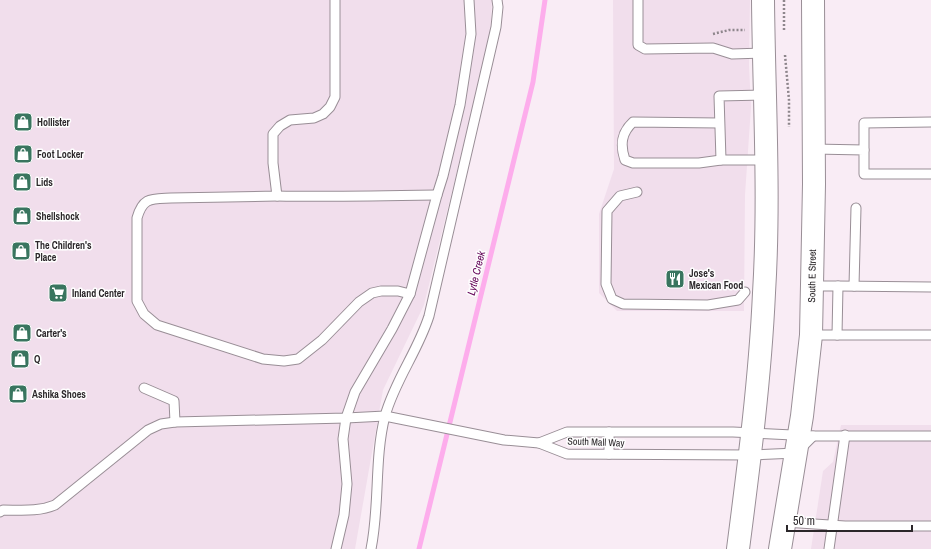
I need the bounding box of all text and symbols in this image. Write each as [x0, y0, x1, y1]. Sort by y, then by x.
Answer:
shop icon: Hollister [12, 111, 34, 133]
place label: Hollister [37, 116, 71, 129]
shop icon: Foot Locker [12, 143, 34, 165]
place label: Foot Locker [37, 148, 84, 161]
shop icon: Lids [11, 171, 33, 193]
place label: Lids [36, 176, 53, 189]
shop icon: Shellshock [11, 205, 33, 227]
place label: Shellshock [36, 210, 80, 223]
place label: The Children's Place [35, 239, 92, 264]
shop icon: The Children's Place [10, 240, 32, 262]
water label: Lytle Creek [464, 249, 488, 297]
street label: South E Street [805, 249, 819, 303]
place label: Jose's Mexican Food [689, 267, 743, 292]
restaurant icon: Jose's Mexican Food [664, 268, 686, 290]
supermarket icon: Inland Center [47, 282, 69, 304]
place label: Inland Center [72, 287, 125, 300]
shop icon: Carter's [11, 322, 33, 344]
place label: Carter's [36, 327, 67, 340]
shop icon: Q [9, 348, 31, 370]
place label: Q [34, 353, 41, 366]
shop icon: Ashika Shoes [7, 383, 29, 405]
place label: Ashika Shoes [32, 388, 86, 401]
street label: South Mall Way [567, 435, 626, 450]
scale bar [787, 507, 912, 533]
text: 50 m [793, 513, 815, 529]

